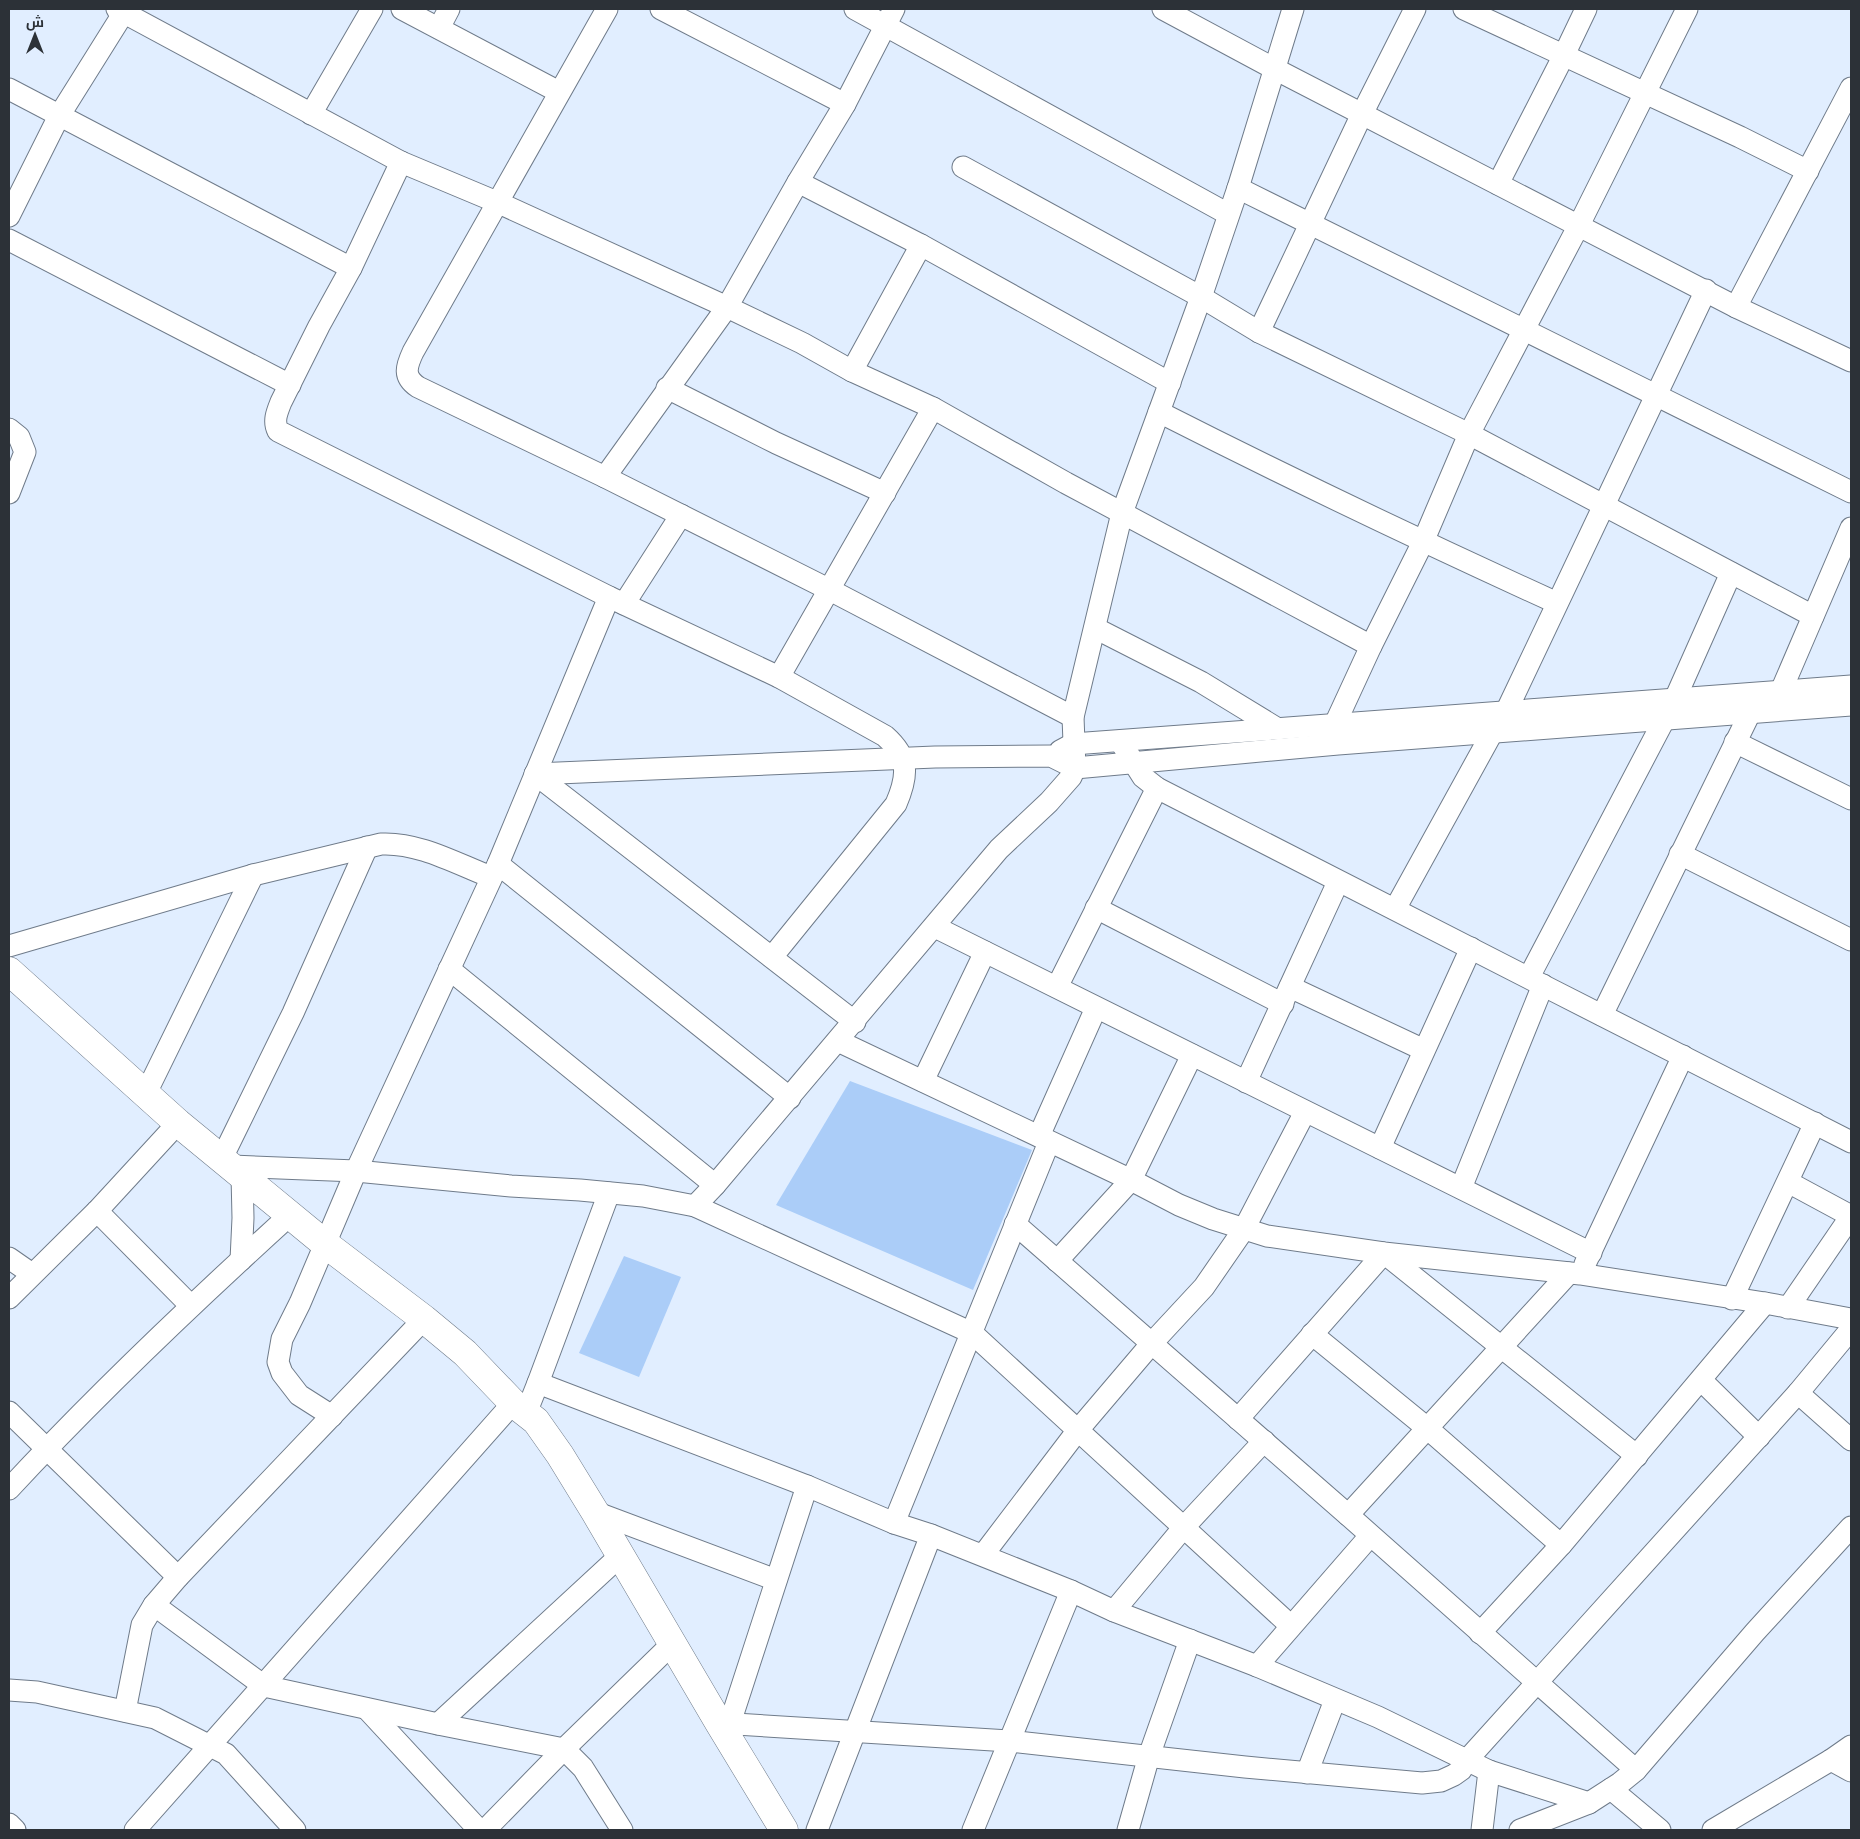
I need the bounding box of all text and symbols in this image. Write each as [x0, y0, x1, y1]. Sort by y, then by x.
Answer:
north arrow [10, 10, 60, 60]
text: ش [26, 13, 44, 31]

